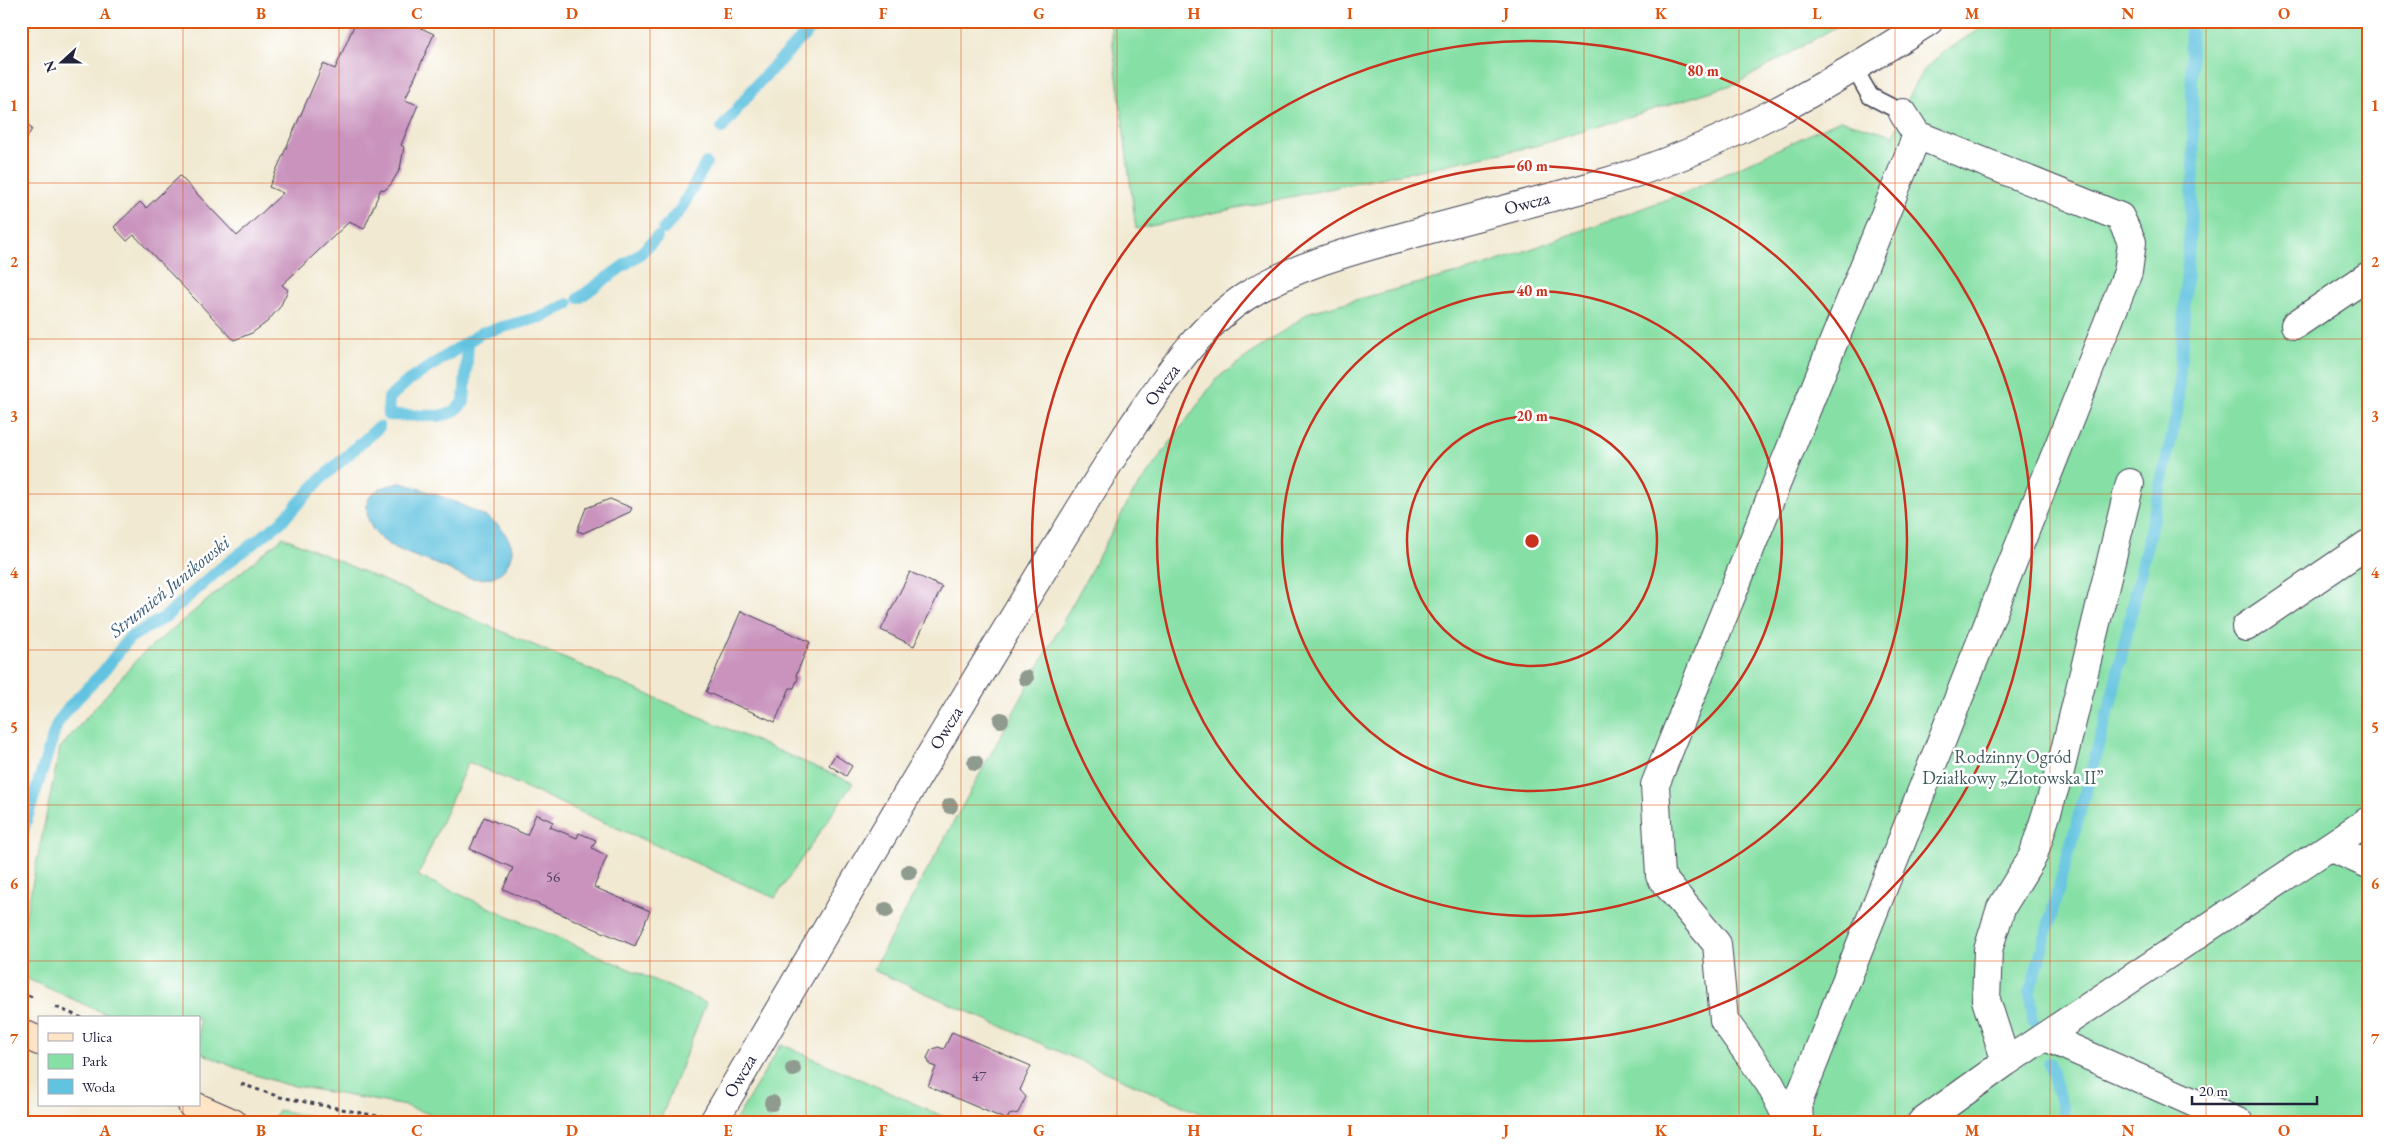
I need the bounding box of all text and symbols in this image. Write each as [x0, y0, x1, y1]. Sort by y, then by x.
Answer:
text: A [98, 3, 111, 24]
text: B [256, 3, 266, 24]
text: C [411, 3, 423, 24]
text: D [566, 3, 578, 24]
text: E [723, 3, 733, 24]
text: F [879, 3, 888, 24]
text: G [1033, 3, 1045, 24]
text: H [1188, 3, 1201, 24]
text: I [1347, 3, 1353, 24]
text: J [1501, 3, 1509, 24]
text: K [1655, 3, 1668, 24]
text: L [1812, 3, 1822, 24]
text: M [1965, 3, 1980, 24]
text: N [2122, 3, 2135, 24]
text: O [2278, 3, 2290, 24]
north arrow [38, 38, 88, 88]
text: N [39, 58, 60, 75]
text: 80 m [1687, 61, 1719, 80]
text: 1 [10, 95, 18, 116]
text: 1 [2371, 95, 2379, 116]
text: 60 m [1516, 156, 1548, 175]
street label: Owcza [1501, 185, 1553, 220]
text: 2 [10, 251, 19, 272]
text: 2 [2371, 251, 2380, 272]
text: 40 m [1516, 281, 1548, 300]
street label: Owcza [1139, 358, 1185, 410]
text: 3 [10, 406, 18, 427]
text: 20 m [1516, 406, 1548, 425]
text: 3 [2371, 406, 2379, 427]
water label: Strumień Junikowski [103, 529, 236, 643]
centre of rings [1523, 532, 1541, 550]
text: 4 [10, 562, 19, 583]
text: 4 [2371, 562, 2380, 583]
street label: Owcza [924, 701, 968, 754]
text: 5 [10, 717, 18, 738]
text: 5 [2371, 717, 2379, 738]
park label: Rodzinny Ogród Działkowy „Złotowska II” [1922, 745, 2104, 789]
house number: 56 [546, 867, 560, 886]
text: 6 [10, 873, 19, 894]
text: 6 [2371, 873, 2380, 894]
legend [38, 1016, 200, 1106]
text: Ulica [82, 1027, 112, 1046]
text: 7 [10, 1028, 19, 1049]
text: 7 [2371, 1028, 2380, 1049]
street label: Owcza [718, 1049, 762, 1102]
text: Park [82, 1051, 109, 1070]
house number: 47 [972, 1066, 987, 1085]
scale bar [2192, 1074, 2316, 1106]
text: Woda [82, 1077, 115, 1096]
text: 20 m [2199, 1081, 2228, 1100]
text: A [98, 1120, 111, 1141]
text: B [256, 1120, 266, 1141]
text: C [411, 1120, 423, 1141]
text: D [566, 1120, 578, 1141]
text: E [723, 1120, 733, 1141]
text: F [879, 1120, 888, 1141]
text: G [1033, 1120, 1045, 1141]
text: H [1188, 1120, 1201, 1141]
text: I [1347, 1120, 1353, 1141]
text: J [1501, 1120, 1509, 1141]
text: K [1655, 1120, 1668, 1141]
text: L [1812, 1120, 1822, 1141]
text: M [1965, 1120, 1980, 1141]
text: N [2122, 1120, 2135, 1141]
text: O [2278, 1120, 2290, 1141]

